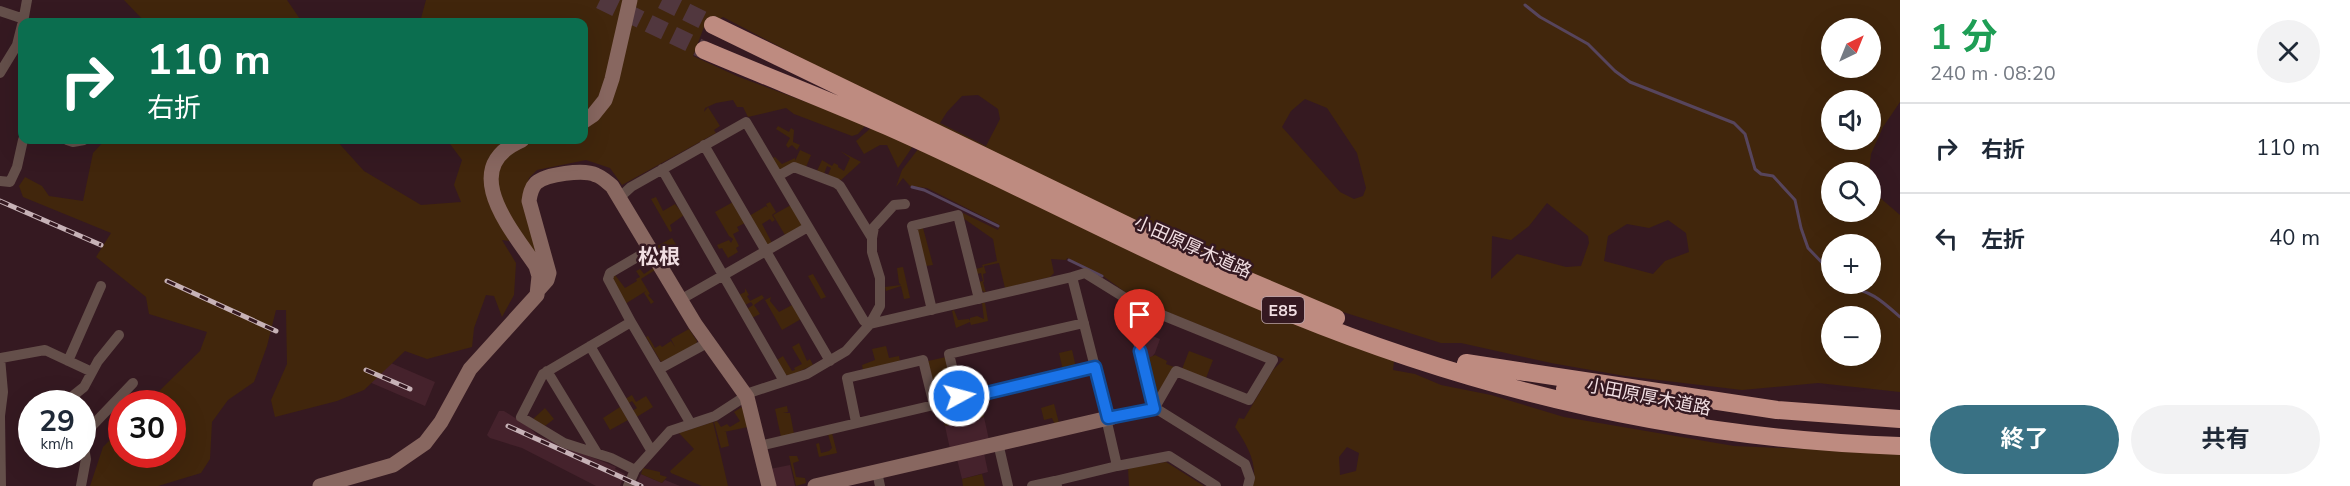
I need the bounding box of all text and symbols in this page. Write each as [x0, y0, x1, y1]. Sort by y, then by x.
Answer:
text: 1 分 [1930, 13, 1997, 62]
north arrow [1821, 18, 1881, 78]
map controls [1821, 18, 1881, 366]
button: close [2257, 20, 2320, 83]
text: 110 m [147, 32, 271, 89]
icon: right [48, 42, 126, 120]
text: 240 m · 08:20 [1930, 60, 2056, 87]
text: 右折 [147, 90, 201, 127]
button: sound [1821, 90, 1881, 150]
icon: right [1930, 132, 1963, 165]
text: 110 m [2256, 133, 2320, 163]
text: 右折 [1981, 135, 2025, 165]
button: search [1821, 162, 1881, 222]
street label: 小田原厚木道路 [1131, 210, 1255, 284]
icon: left [1930, 222, 1963, 255]
text: 40 m [2269, 223, 2320, 253]
text: 左折 [1981, 225, 2025, 255]
button: + [1821, 234, 1881, 294]
district label: 松根 [638, 243, 680, 271]
pin [1114, 289, 1165, 351]
road number: E85 [1262, 297, 1304, 323]
icon: arrive [1123, 298, 1156, 331]
button: − [1821, 306, 1881, 366]
position arrow [927, 364, 991, 428]
street label: 小田原厚木道路 [1585, 373, 1713, 421]
speed limit sign: 30 [108, 390, 186, 468]
text: 29 [39, 401, 75, 442]
button: 終了 [1930, 405, 2119, 474]
button: 共有 [2131, 405, 2320, 474]
text: km/h [40, 434, 74, 454]

